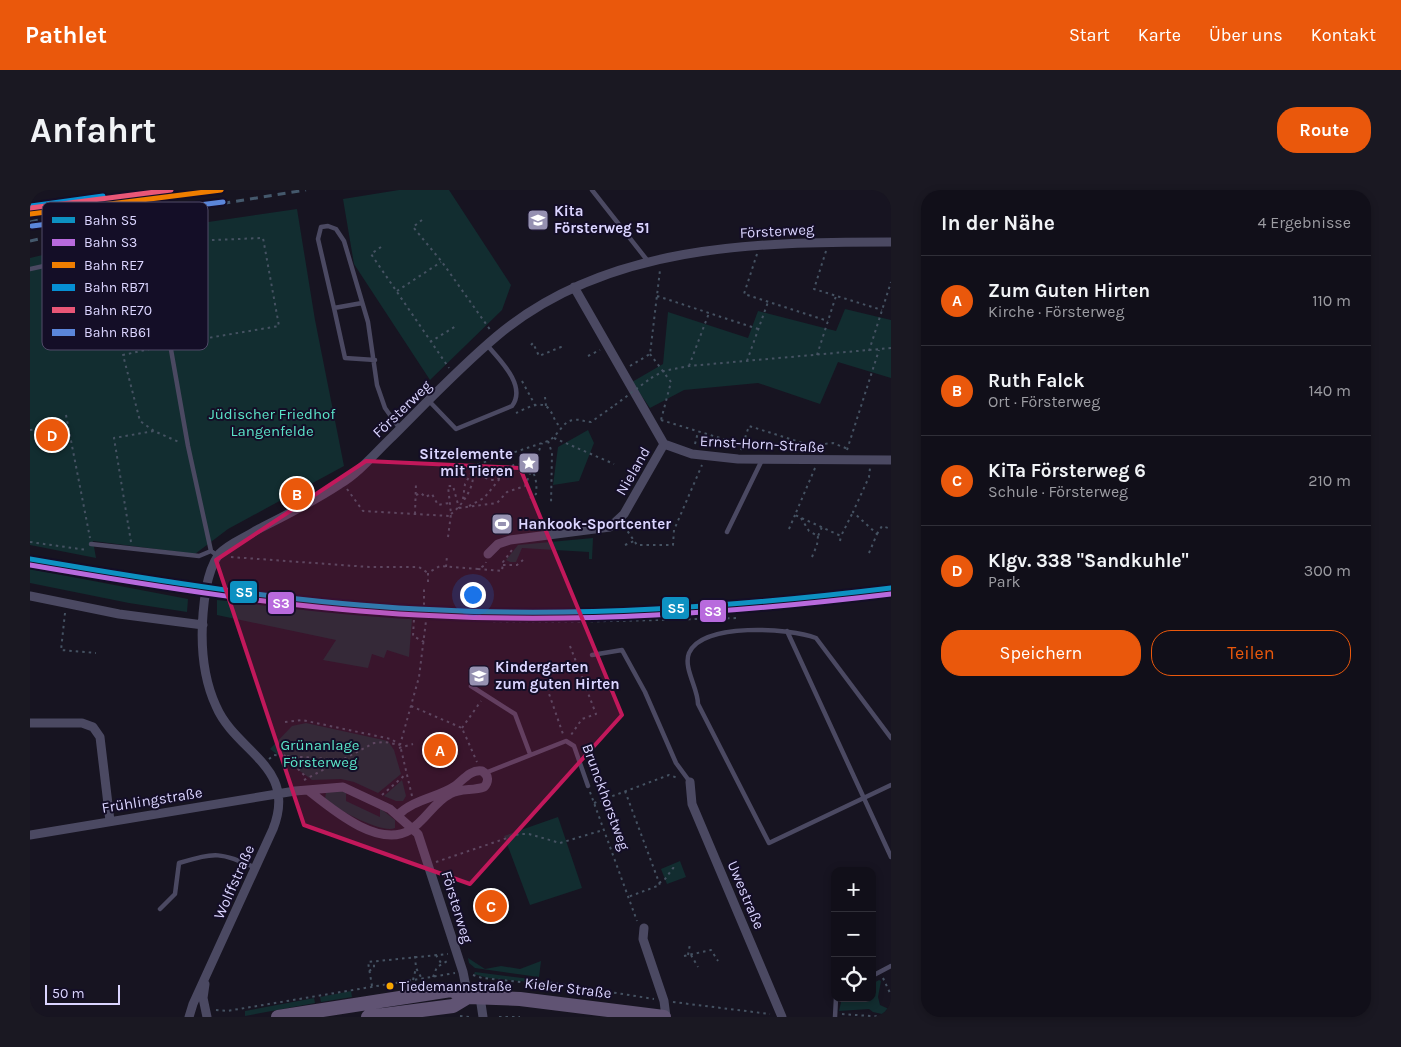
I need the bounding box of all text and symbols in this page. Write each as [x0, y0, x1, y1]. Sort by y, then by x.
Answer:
text: Pathlet [25, 21, 107, 49]
text: Start [1069, 24, 1110, 46]
text: Karte [1138, 24, 1181, 46]
text: Über uns [1209, 24, 1283, 46]
text: Kontakt [1311, 24, 1376, 46]
button: Route [1277, 107, 1371, 153]
text: Anfahrt [30, 110, 156, 151]
legend [42, 202, 208, 350]
place label: Kita Försterweg 51 [554, 202, 650, 237]
school or university icon: Kita Försterweg 51 [526, 208, 550, 232]
text: In der Nähe [941, 211, 1055, 235]
text: Bahn S5 [84, 212, 137, 229]
text: 4 Ergebnisse [1258, 213, 1351, 232]
street label: Försterweg [739, 220, 815, 242]
text: Bahn S3 [84, 234, 137, 251]
text: Bahn RE7 [84, 257, 144, 274]
text: Bahn RB71 [84, 279, 149, 296]
text: Zum Guten Hirten [988, 280, 1150, 302]
text: A [952, 291, 962, 310]
text: 110 m [1312, 291, 1351, 310]
text: Bahn RE70 [84, 302, 152, 319]
text: Kirche · Försterweg [988, 302, 1125, 321]
text: Bahn RB61 [84, 324, 151, 341]
text: Ruth Falck [988, 370, 1084, 392]
street label: Försterweg [369, 376, 436, 441]
text: B [952, 381, 962, 400]
text: 140 m [1309, 381, 1351, 400]
text: Ort · Försterweg [988, 392, 1100, 411]
park label: Jüdischer Friedhof Langenfelde [209, 405, 336, 440]
pin: D [36, 416, 68, 454]
street label: Ernst-Horn-Straße [699, 432, 825, 456]
street label: Nieland [612, 444, 654, 498]
place label: Sitzelemente mit Tieren [419, 445, 513, 480]
place icon: Sitzelemente mit Tieren [517, 451, 541, 475]
text: KiTa Försterweg 6 [988, 460, 1146, 482]
text: C [952, 471, 962, 490]
text: 210 m [1308, 471, 1351, 490]
pin: B [281, 475, 313, 513]
text: Schule · Försterweg [988, 482, 1128, 501]
sports icon: Hankook-Sportcenter [490, 512, 514, 536]
place label: Hankook-Sportcenter [518, 515, 671, 533]
text: Klgv. 338 "Sandkuhle" [988, 550, 1189, 572]
text: D [952, 561, 962, 580]
text: 300 m [1304, 561, 1351, 580]
text: Park [988, 572, 1020, 591]
line badge: S5 [229, 580, 258, 604]
your location [460, 582, 486, 608]
text: S5 [235, 584, 253, 601]
line badge: S3 [267, 591, 295, 615]
text: S3 [272, 595, 290, 612]
line badge: S5 [661, 596, 690, 620]
line badge: S3 [699, 599, 727, 623]
text: S5 [667, 600, 685, 617]
text: S3 [704, 603, 722, 620]
button: Speichern [941, 630, 1141, 676]
button: Teilen [1151, 630, 1351, 676]
place label: Kindergarten zum guten Hirten [495, 658, 620, 693]
school or university icon: Kindergarten zum guten Hirten [467, 664, 491, 688]
pin: A [424, 731, 456, 769]
park label: Grünanlage Försterweg [280, 736, 360, 771]
street label: Brunckhorstweg [578, 741, 634, 853]
street label: Frühlingstraße [100, 783, 204, 817]
street label: Wolffstraße [210, 842, 258, 922]
street label: Uwestraße [724, 858, 768, 932]
map controls [831, 867, 876, 1002]
button: + [831, 867, 876, 912]
street label: Försterweg [437, 869, 477, 946]
pin: C [475, 887, 507, 925]
button: − [831, 912, 876, 957]
button: locate [831, 957, 876, 1002]
street label: Kieler Straße [523, 974, 613, 1002]
place label: Tiedemannstraße [399, 978, 512, 995]
marker: Tiedemannstraße [385, 981, 395, 991]
scale bar [45, 982, 120, 1005]
text: 50 m [52, 985, 85, 1002]

